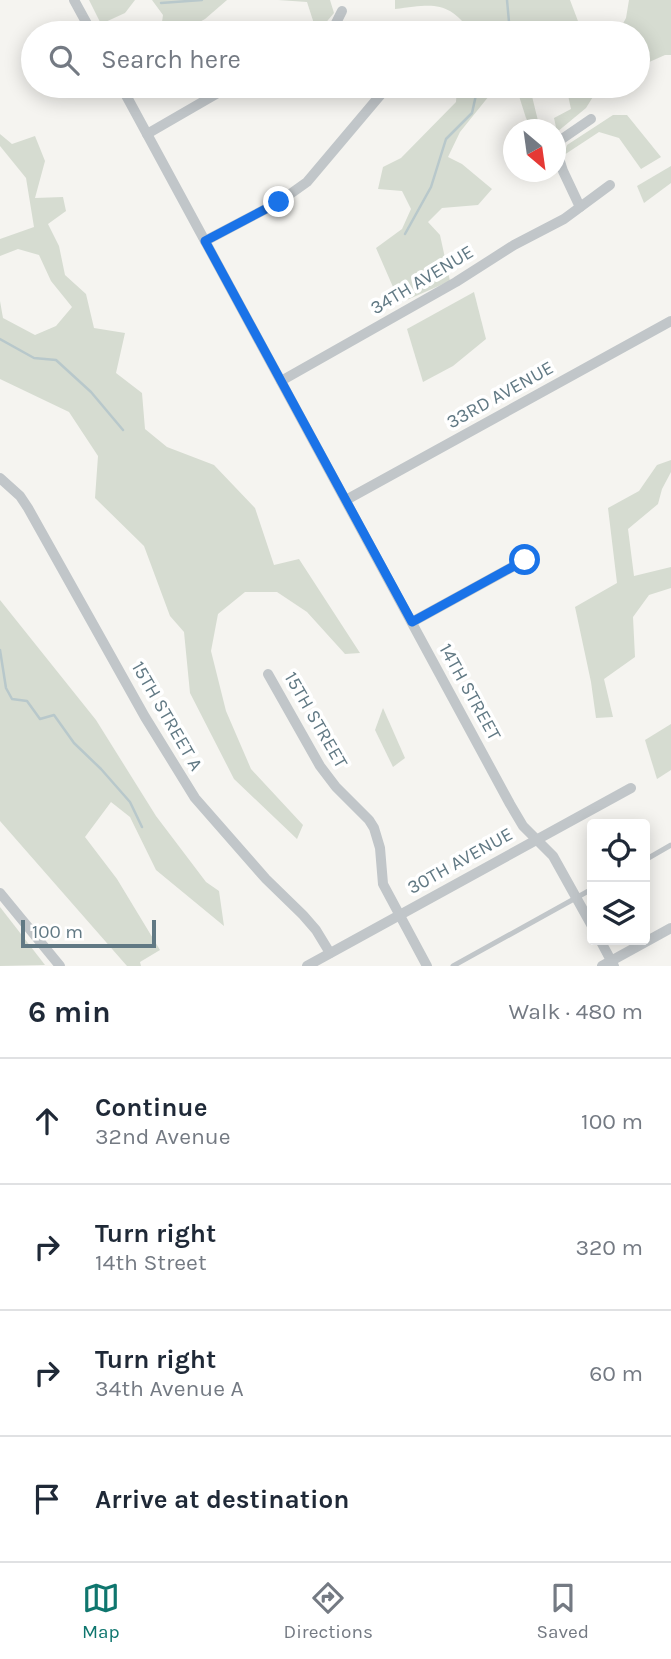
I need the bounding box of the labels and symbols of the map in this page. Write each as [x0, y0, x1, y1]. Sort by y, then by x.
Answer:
north arrow [503, 119, 566, 182]
route end [263, 186, 294, 217]
street label: 34TH AVENUE [366, 241, 478, 319]
street label: 33RD AVENUE [443, 357, 557, 433]
route start [509, 544, 540, 575]
street label: 14TH STREET [434, 640, 506, 745]
street label: 15TH STREET A [127, 657, 207, 775]
street label: 15TH STREET [280, 668, 353, 772]
street label: 30TH AVENUE [403, 823, 517, 899]
scale bar [21, 917, 156, 949]

